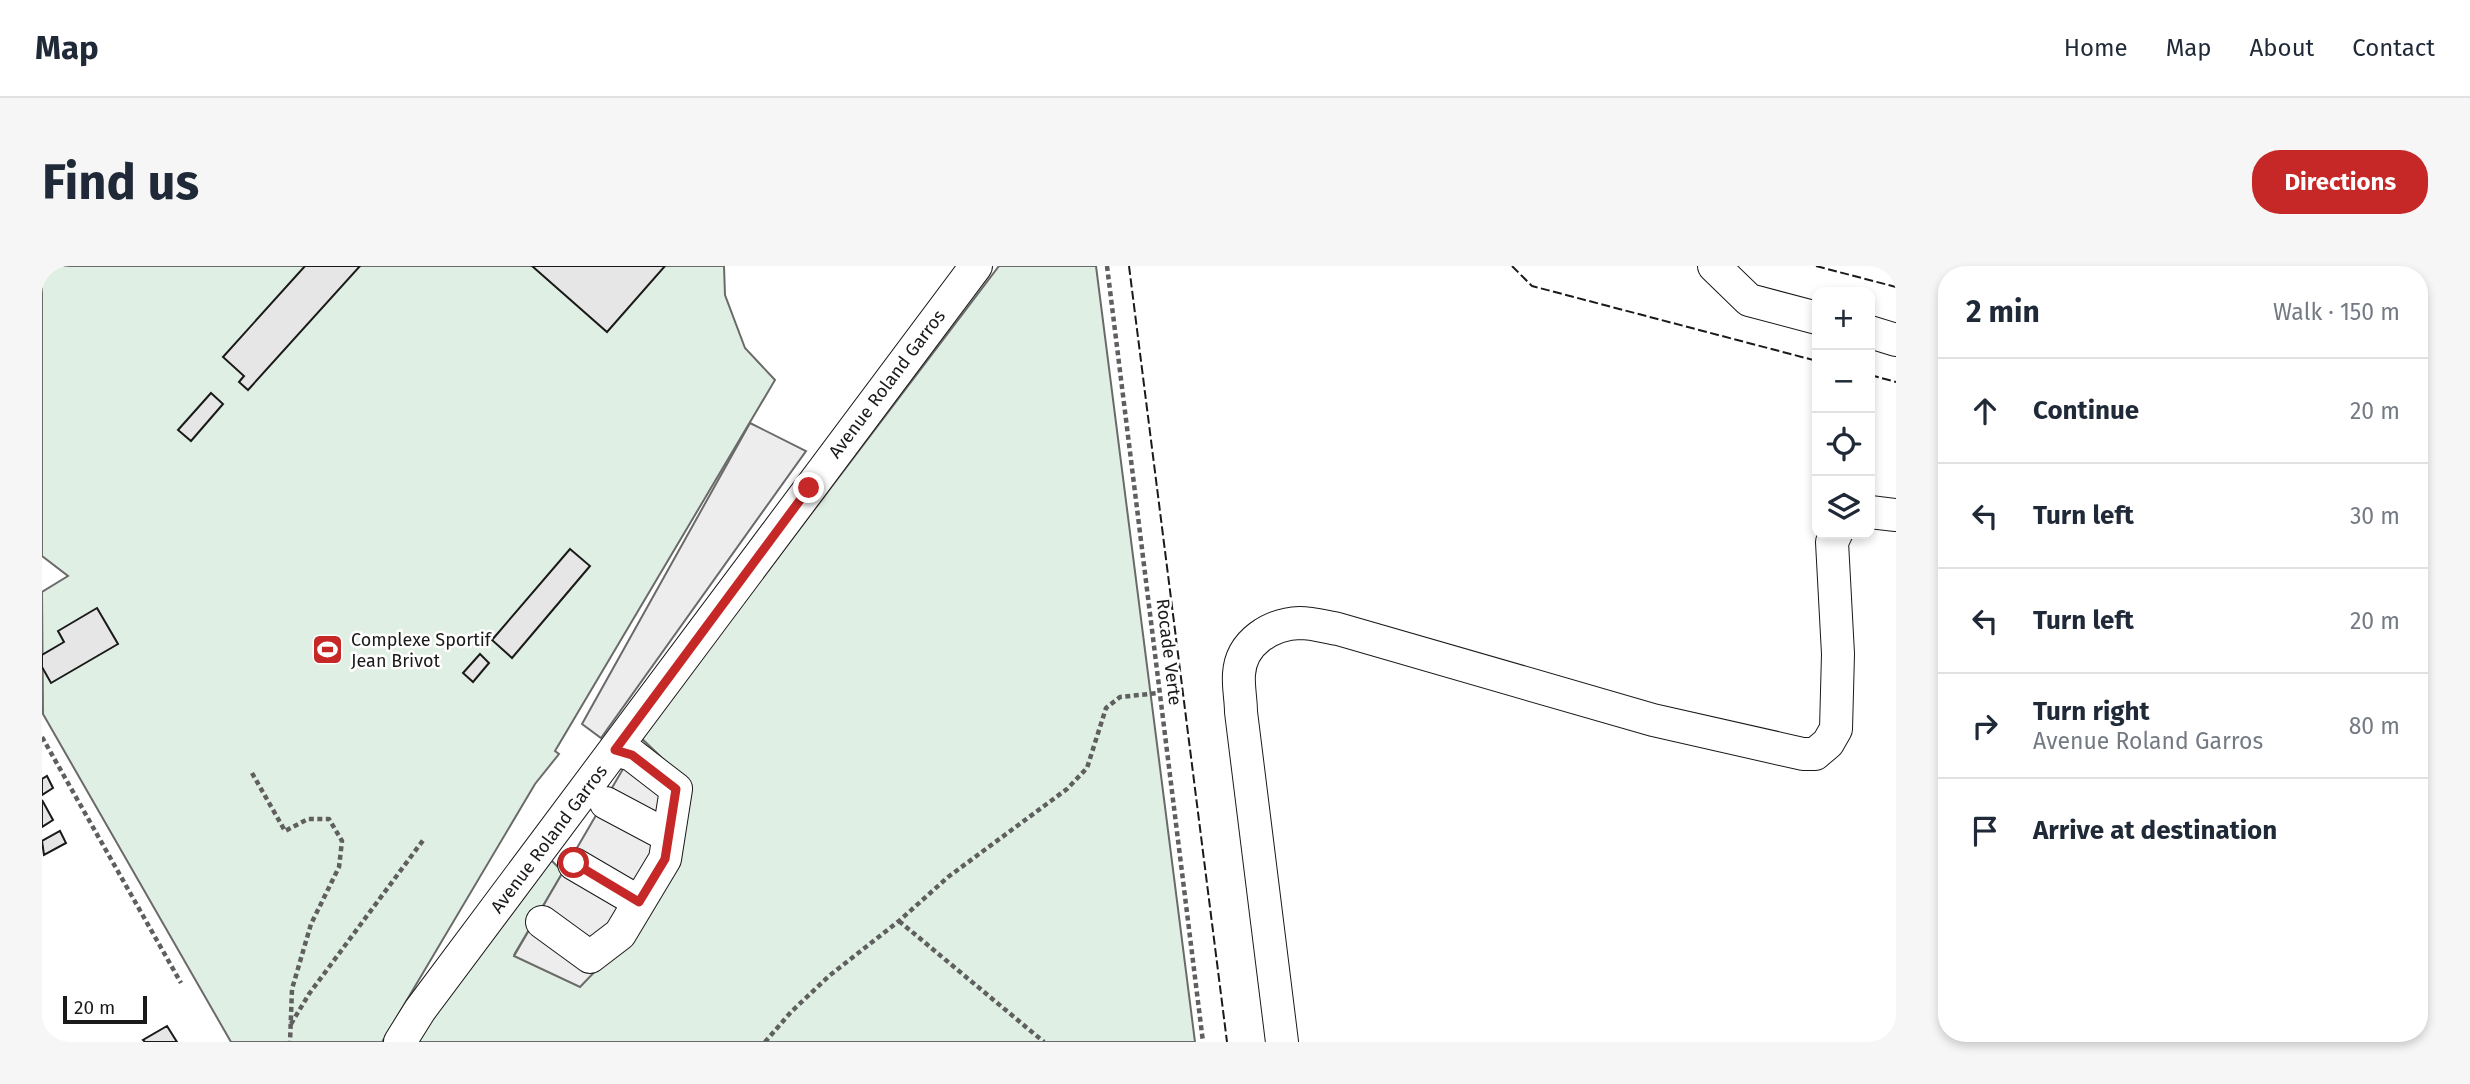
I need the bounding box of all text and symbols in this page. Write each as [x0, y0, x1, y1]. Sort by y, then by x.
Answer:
text: Map [35, 28, 99, 68]
text: Home [2064, 34, 2128, 62]
text: Map [2166, 34, 2212, 62]
text: About [2250, 34, 2314, 62]
text: Contact [2352, 34, 2435, 62]
button: Directions [2252, 150, 2428, 214]
text: Find us [42, 153, 199, 212]
map controls [1812, 287, 1875, 539]
button: + [1812, 287, 1875, 350]
text: 2 min [1966, 294, 2040, 330]
text: Walk · 150 m [2273, 298, 2400, 326]
street label: Avenue Roland Garros [824, 305, 950, 463]
button: − [1812, 350, 1875, 413]
icon: ahead [1966, 392, 2004, 430]
text: Continue [2033, 395, 2139, 426]
text: 20 m [2350, 397, 2400, 425]
button: locate [1812, 413, 1875, 476]
route end [793, 472, 824, 503]
button: layers [1812, 476, 1875, 539]
icon: left [1966, 497, 2004, 535]
text: Turn left [2033, 500, 2134, 531]
text: 30 m [2350, 502, 2400, 530]
street label: Rocade Verte [1152, 598, 1186, 706]
icon: left [1966, 602, 2004, 640]
text: Turn left [2033, 605, 2134, 636]
text: 20 m [2350, 607, 2400, 635]
place label: Complexe Sportif Jean Brivot [351, 629, 493, 672]
sports icon: Complexe Sportif Jean Brivot [311, 633, 345, 667]
text: Turn right [2033, 696, 2150, 727]
icon: right [1966, 707, 2004, 745]
text: 80 m [2349, 712, 2400, 740]
text: Avenue Roland Garros [2033, 727, 2263, 755]
street label: Avenue Roland Garros [486, 760, 612, 918]
icon: arrive [1966, 812, 2004, 850]
text: Arrive at destination [2033, 815, 2277, 846]
route start [558, 847, 589, 878]
scale bar [63, 993, 147, 1025]
text: 20 m [74, 996, 115, 1019]

